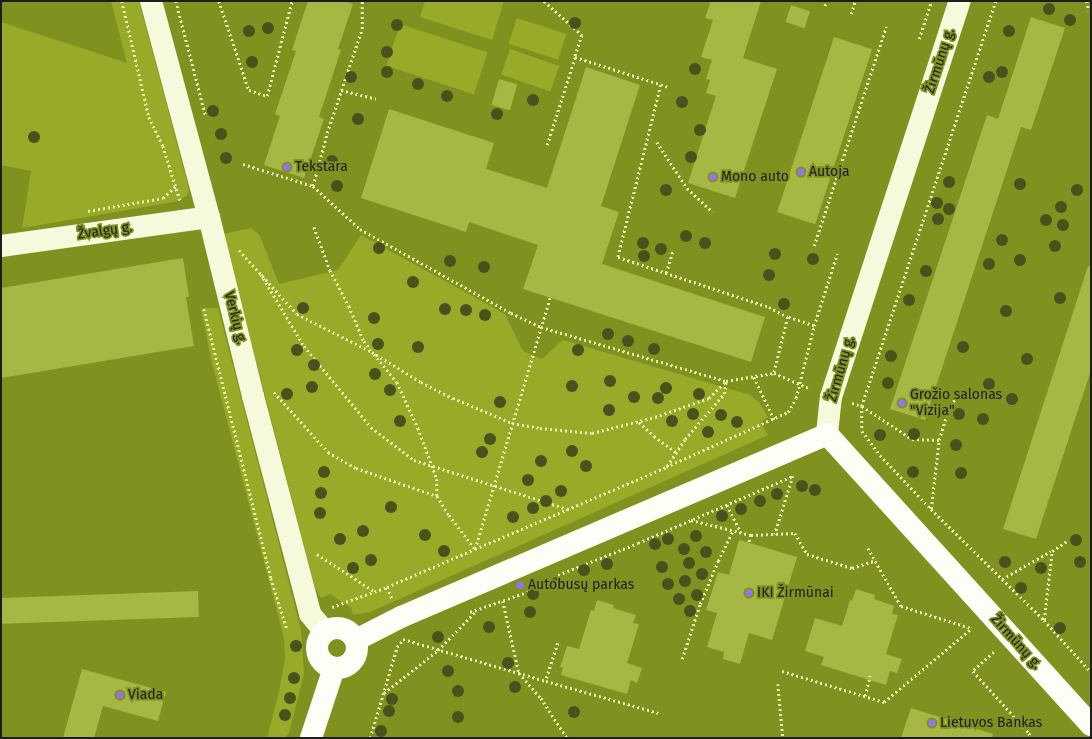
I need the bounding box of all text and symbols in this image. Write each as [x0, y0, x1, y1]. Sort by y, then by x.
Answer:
street label: Žirmūnų g. [922, 26, 958, 96]
place label: Tekstara [295, 159, 348, 175]
marker: Tekstara [282, 162, 292, 172]
place label: Autoja [809, 164, 850, 180]
marker: Autoja [796, 167, 806, 177]
place label: Mono auto [721, 169, 789, 185]
marker: Mono auto [708, 172, 718, 182]
street label: Žvalgų g. [77, 219, 133, 243]
street label: Verkių g. [220, 290, 250, 346]
street label: Žirmūnų g. [824, 334, 858, 404]
place label: Grožio salonas "Vizija" [910, 387, 1002, 420]
marker: Grožio salonas "Vizija" [897, 398, 907, 408]
place label: Autobusų parkas [528, 577, 634, 593]
marker: Autobusų parkas [515, 580, 525, 590]
place label: IKI Žirmūnai [757, 585, 834, 601]
marker: IKI Žirmūnai [744, 588, 754, 598]
street label: Žirmūnų g. [987, 611, 1045, 673]
place label: Viada [128, 687, 163, 703]
marker: Viada [115, 690, 125, 700]
place label: Lietuvos Bankas [940, 715, 1042, 731]
marker: Lietuvos Bankas [927, 718, 937, 728]

